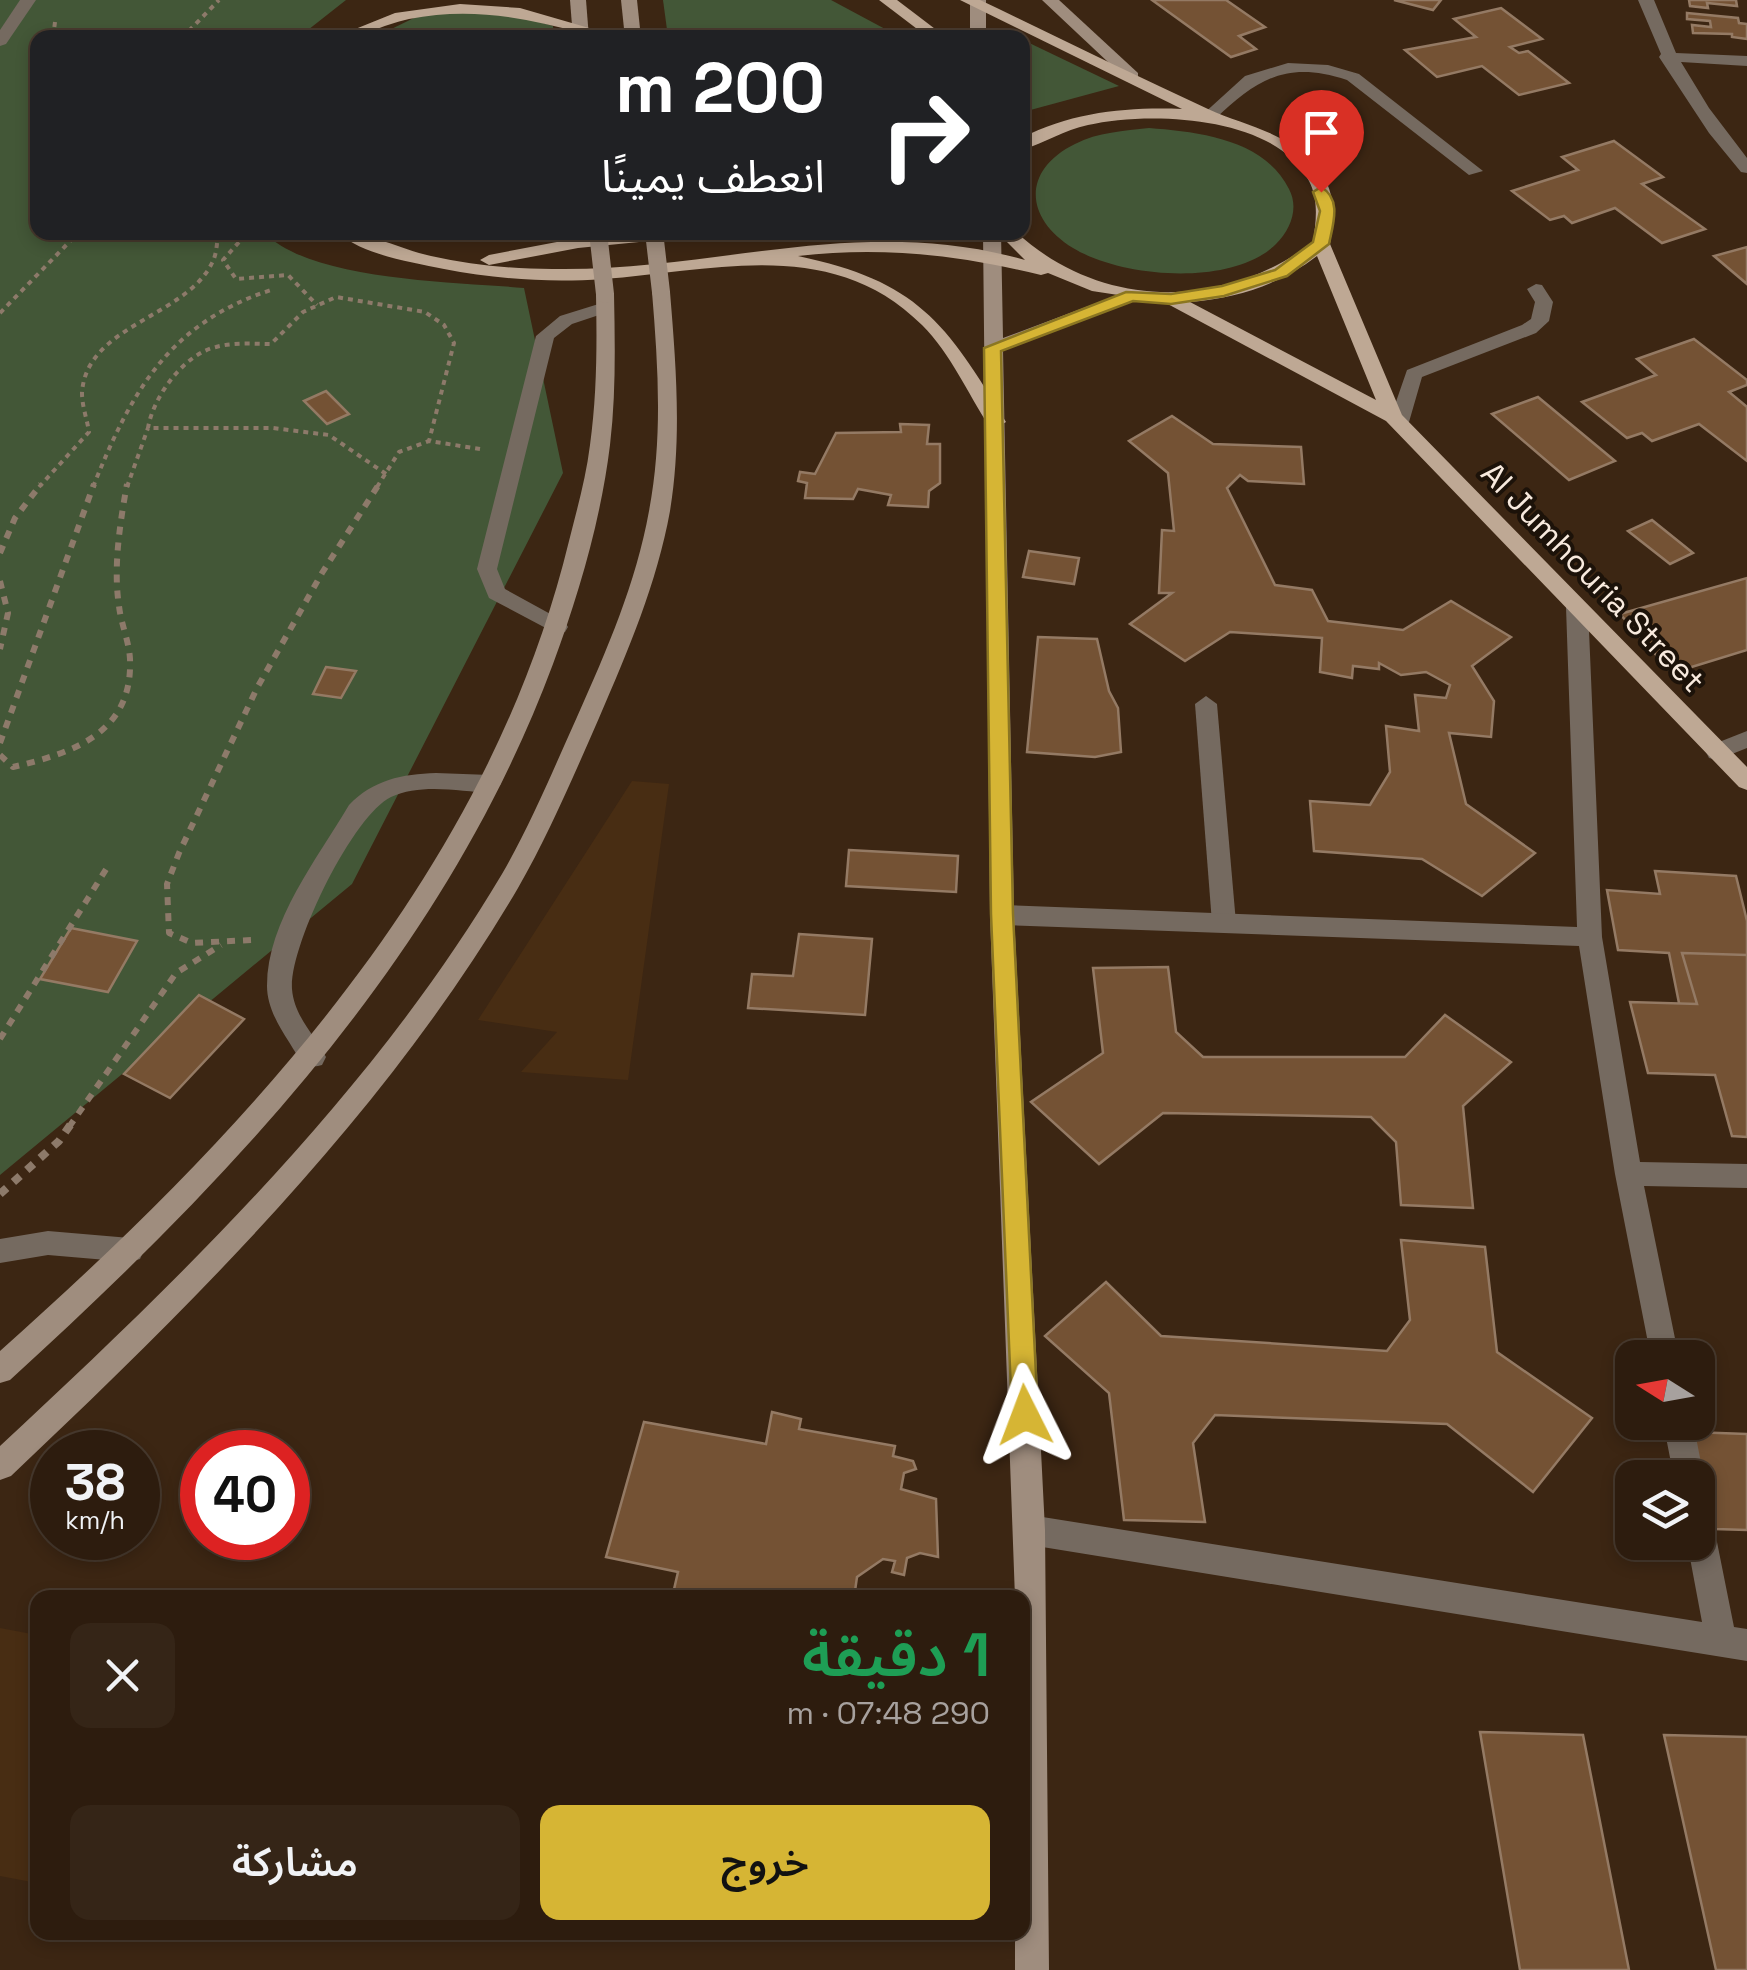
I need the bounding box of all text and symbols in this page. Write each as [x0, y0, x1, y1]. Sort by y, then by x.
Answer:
text: 200 m [615, 43, 825, 132]
icon: right [860, 70, 990, 200]
pin [1279, 90, 1364, 193]
icon: arrive [1294, 105, 1349, 160]
text: انعطف يمينًا [601, 148, 825, 205]
street label: Al Jumhouria Street [1473, 453, 1713, 701]
north arrow [1615, 1340, 1715, 1440]
map controls [1615, 1340, 1715, 1560]
position arrow [973, 1363, 1077, 1467]
speed limit sign: 40 [180, 1430, 310, 1560]
text: 38 [65, 1451, 125, 1515]
button: layers [1615, 1460, 1715, 1560]
text: km/h [65, 1504, 125, 1536]
text: 1 دقيقة [802, 1617, 990, 1694]
button: close [70, 1623, 175, 1728]
text: 290 m · 07:48 [786, 1693, 990, 1733]
button: مشاركة [70, 1805, 520, 1920]
button: خروج [540, 1805, 990, 1920]

